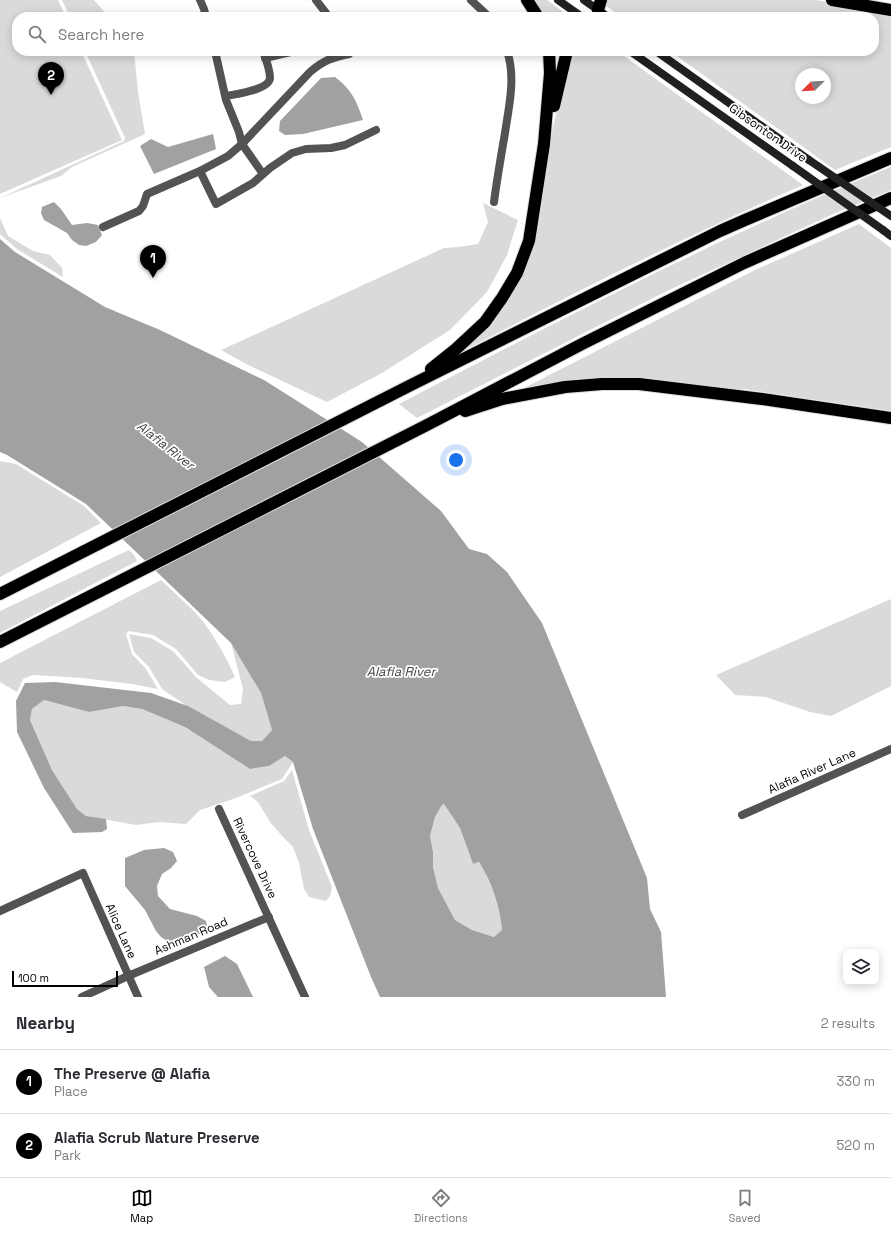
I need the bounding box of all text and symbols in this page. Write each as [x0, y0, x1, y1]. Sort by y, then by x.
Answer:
search box [12, 12, 879, 56]
icon: search [26, 23, 48, 45]
text: Search here [58, 25, 144, 44]
pin: 2 [38, 62, 64, 95]
north arrow [795, 68, 831, 104]
street label: Gibsonton Drive [726, 100, 810, 166]
pin: 1 [140, 245, 166, 278]
water label: Alafia River [133, 418, 200, 474]
your location [446, 450, 466, 470]
water label: Alafia River [367, 663, 437, 680]
street label: Alafia River Lane [766, 745, 858, 797]
street label: Rivercove Drive [229, 815, 281, 901]
street label: Alice Lane [102, 901, 140, 961]
street label: Ashman Road [152, 913, 230, 959]
map controls [843, 949, 879, 985]
button: layers [843, 949, 879, 985]
scale bar [12, 969, 118, 988]
text: 100 m [18, 971, 49, 985]
text: Nearby [16, 1012, 75, 1034]
text: 2 results [821, 1015, 875, 1032]
text: The Preserve @ Alafia [54, 1064, 210, 1083]
text: 1 [26, 1073, 32, 1090]
text: 330 m [836, 1073, 875, 1090]
text: Place [54, 1083, 88, 1100]
text: Alafia Scrub Nature Preserve [54, 1128, 260, 1147]
text: 2 [25, 1137, 33, 1154]
text: 520 m [837, 1137, 875, 1154]
text: Park [54, 1147, 81, 1164]
tab: Map [130, 1187, 153, 1225]
tab: Directions [414, 1187, 468, 1225]
tab: Saved [729, 1187, 761, 1225]

